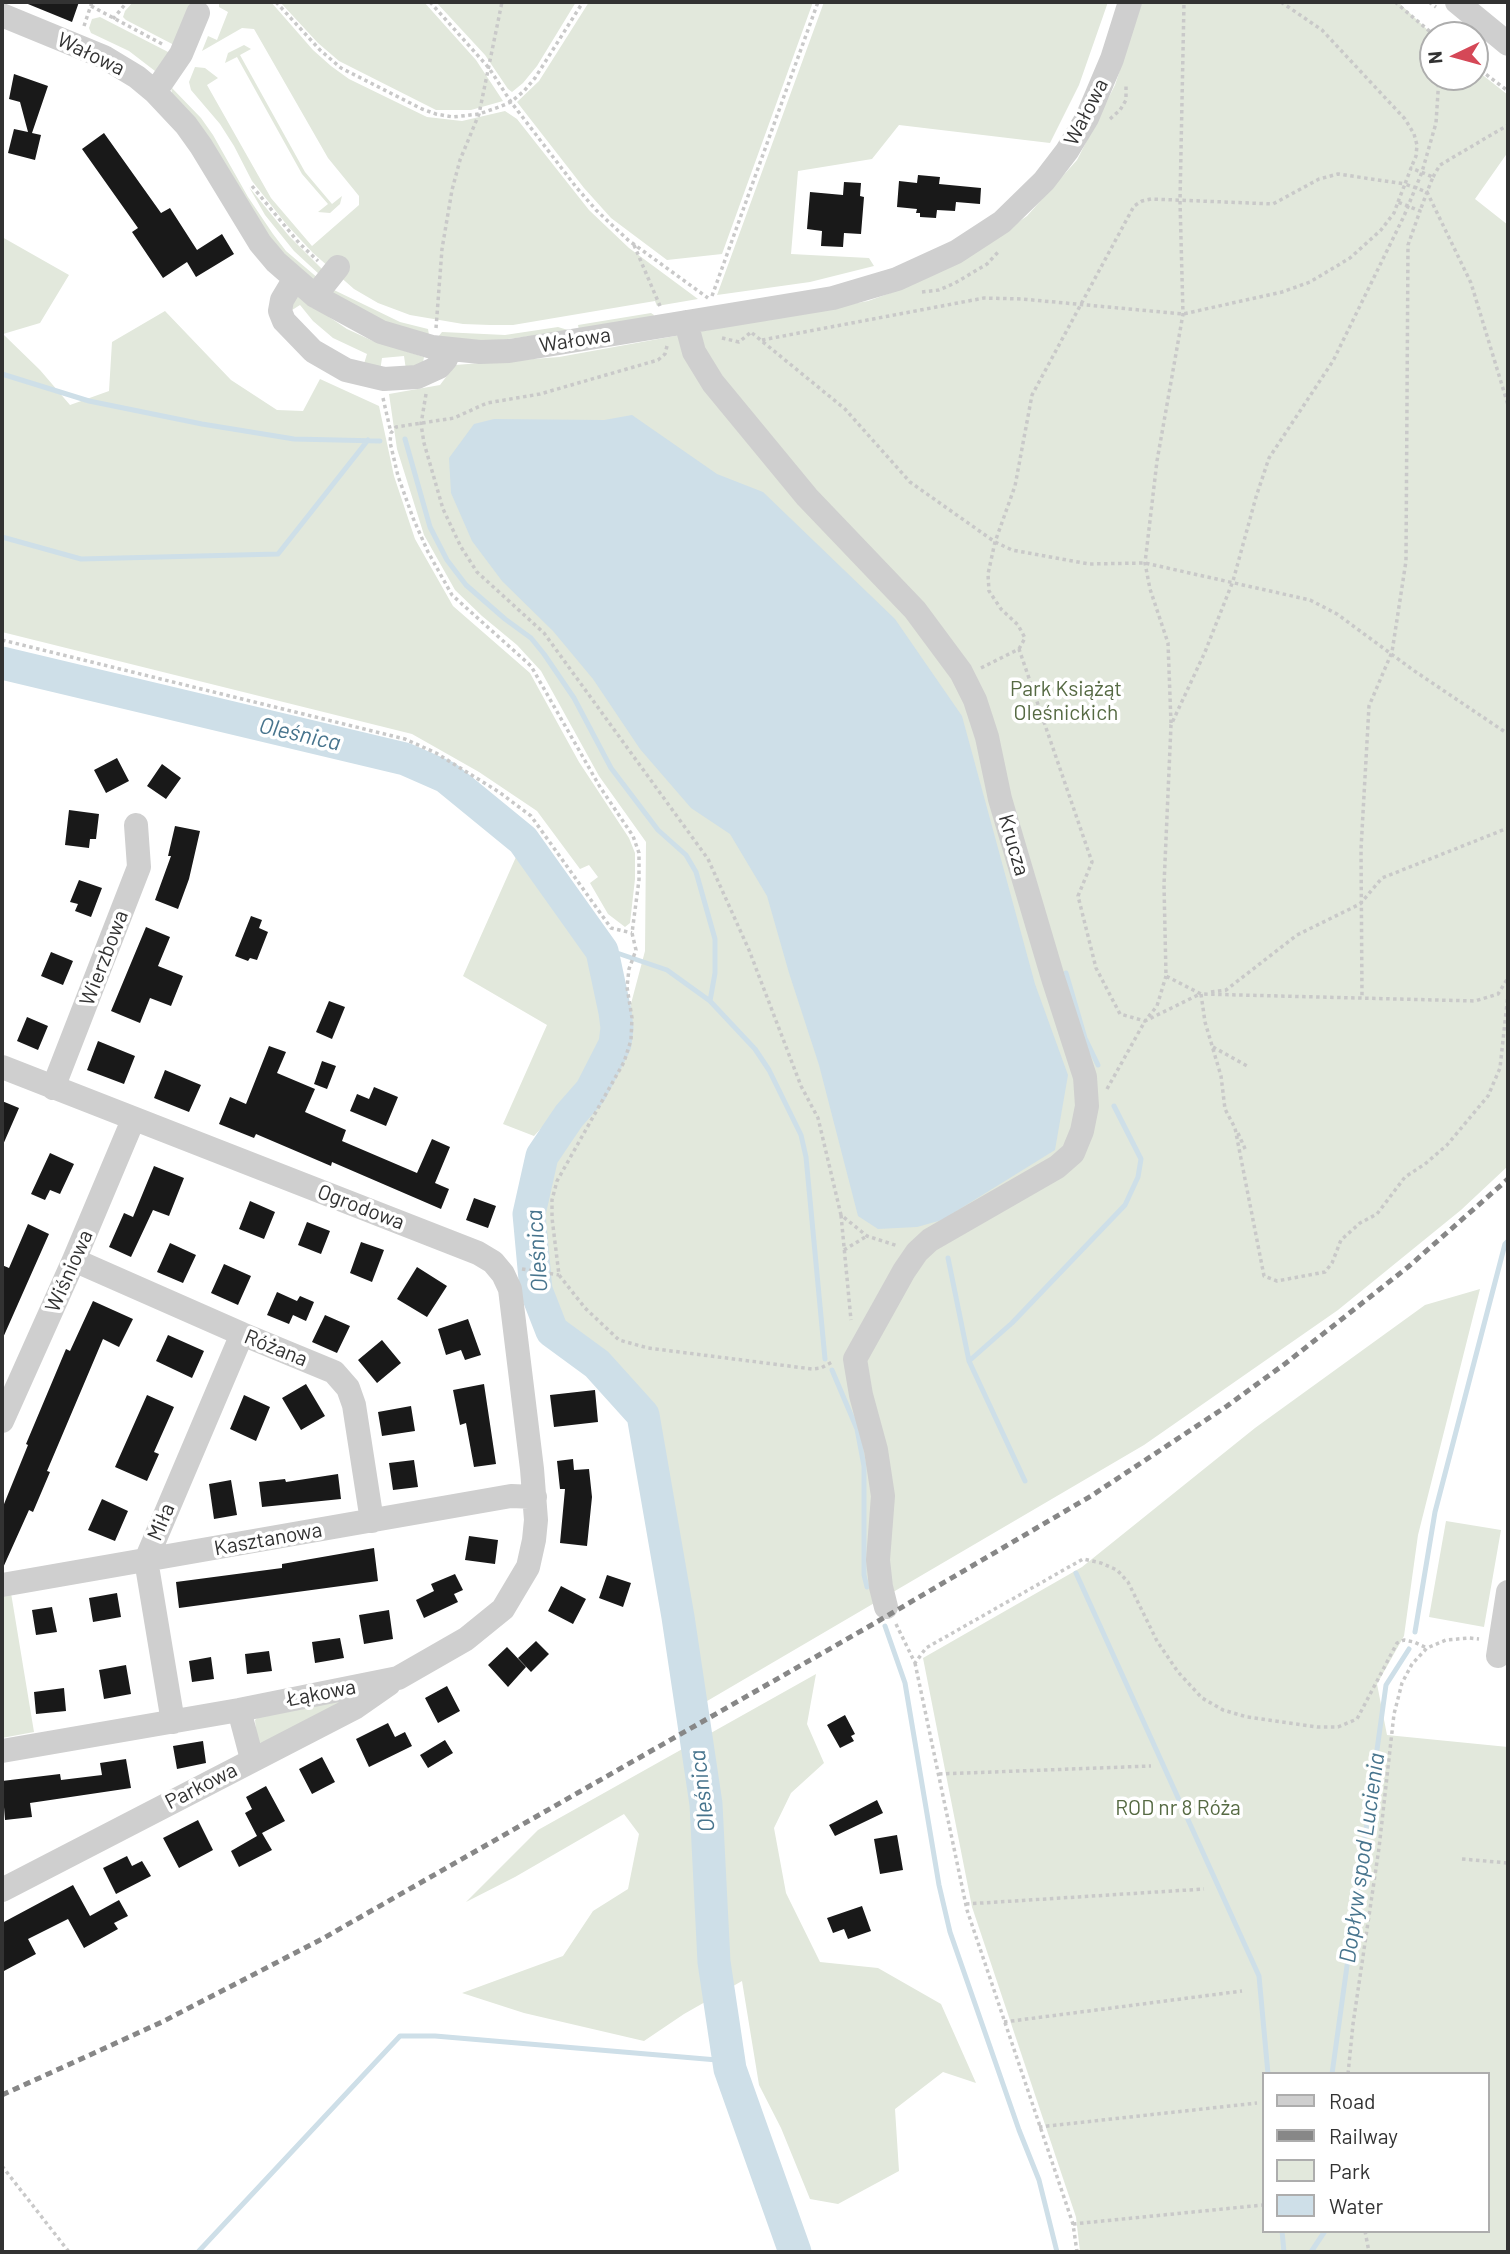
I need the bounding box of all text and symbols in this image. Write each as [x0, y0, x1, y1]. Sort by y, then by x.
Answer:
north arrow [1419, 21, 1489, 91]
street label: Wałowa [53, 27, 129, 81]
text: N [1423, 50, 1447, 65]
street label: Wałowa [1058, 74, 1114, 150]
street label: Wałowa [537, 322, 613, 358]
park label: Park Książąt Oleśnickich [1010, 676, 1122, 726]
water label: Oleśnica [256, 711, 344, 757]
street label: Krucza [993, 811, 1035, 879]
street label: Wierzbowa [74, 907, 134, 1009]
street label: Ogrodowa [314, 1179, 408, 1235]
water label: Oleśnica [520, 1209, 554, 1293]
street label: Wiśniowa [40, 1226, 98, 1316]
street label: Różana [241, 1324, 311, 1372]
street label: Miła [142, 1499, 180, 1545]
street label: Kasztanowa [212, 1517, 324, 1561]
street label: Łąkowa [284, 1674, 358, 1712]
water label: Oleśnica [683, 1748, 721, 1834]
water label: Dopływ spod Lucienia [1334, 1751, 1390, 1965]
street label: Parkowa [161, 1757, 241, 1815]
park label: ROD nr 8 Róża [1115, 1795, 1241, 1821]
legend [1262, 2072, 1489, 2233]
text: Road [1329, 2088, 1375, 2113]
text: Railway [1329, 2123, 1398, 2148]
text: Park [1329, 2158, 1370, 2183]
text: Water [1329, 2193, 1383, 2218]

